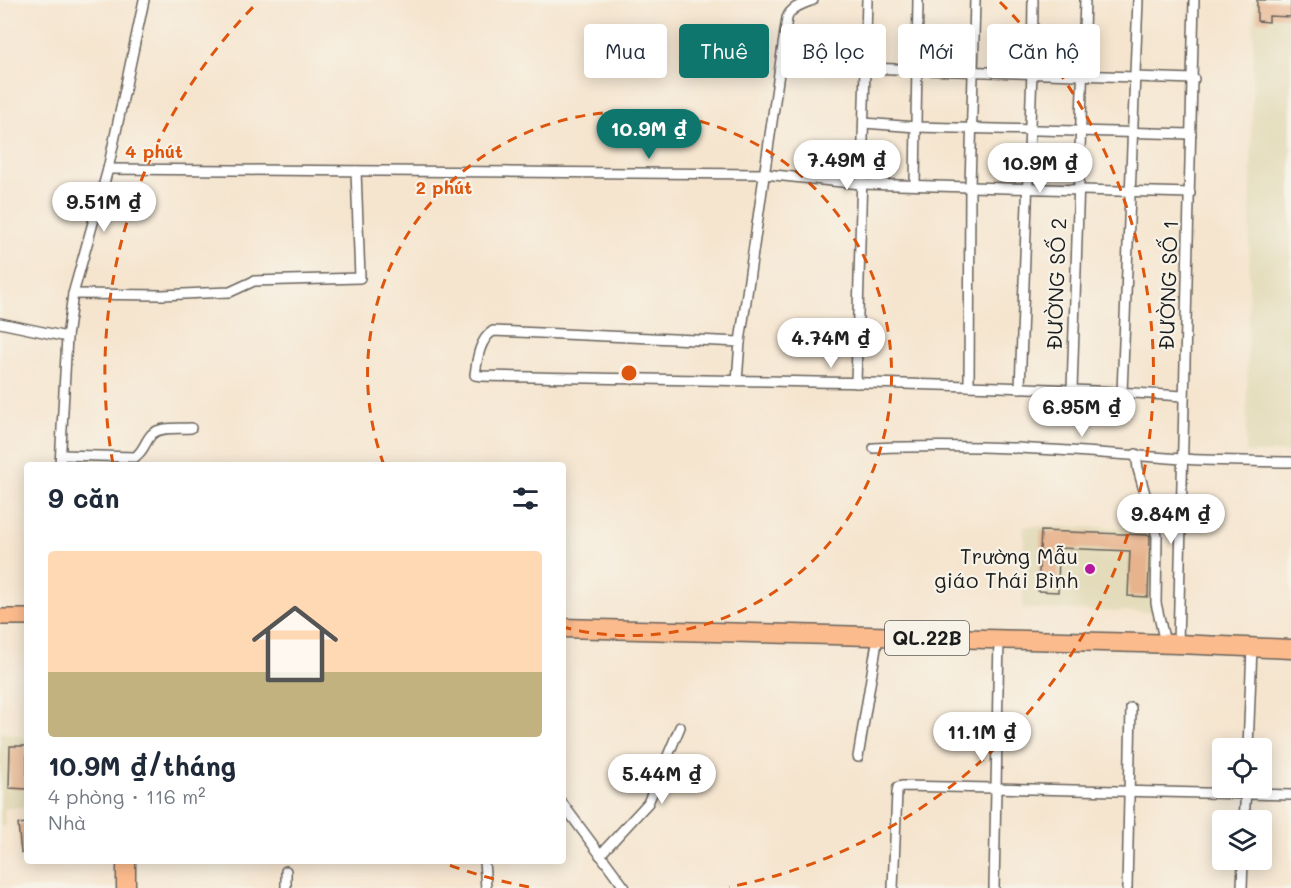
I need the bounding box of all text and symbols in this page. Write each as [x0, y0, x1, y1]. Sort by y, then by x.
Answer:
chip: Mua [584, 24, 667, 78]
chip: Thuê [679, 24, 769, 78]
chip: Bộ lọc [781, 24, 886, 78]
chip: Mới [898, 24, 975, 78]
chip: Căn hộ [987, 24, 1100, 78]
pin: 10.9M ₫ [594, 109, 704, 160]
text: 10.9M ₫ [611, 115, 687, 141]
text: 4 phút [125, 139, 183, 163]
pin: 7.49M ₫ [792, 140, 902, 191]
pin: 10.9M ₫ [985, 143, 1095, 194]
text: 7.49M ₫ [808, 146, 886, 172]
text: 10.9M ₫ [1002, 149, 1078, 175]
text: 2 phút [416, 175, 472, 199]
pin: 9.51M ₫ [49, 182, 159, 233]
text: 9.51M ₫ [66, 188, 142, 214]
street label: ĐƯỜNG SỐ 2 [1040, 217, 1071, 350]
street label: ĐƯỜNG SỐ 1 [1152, 220, 1183, 350]
pin: 4.74M ₫ [776, 318, 886, 369]
text: 4.74M ₫ [791, 324, 871, 350]
centre of rings [619, 363, 639, 383]
pin: 6.95M ₫ [1027, 387, 1137, 438]
text: 6.95M ₫ [1043, 393, 1121, 419]
text: 9 căn [48, 481, 119, 515]
icon: filters [509, 482, 542, 515]
pin: 9.84M ₫ [1116, 494, 1226, 545]
text: 9.84M ₫ [1131, 500, 1211, 526]
place label: Trường Mẫu giáo Thái Bình [934, 542, 1078, 593]
marker: Trường Mẫu giáo Thái Bình [1083, 562, 1097, 576]
icon: home [241, 590, 349, 698]
road number: QL.22B [885, 621, 969, 655]
pin: 11.1M ₫ [927, 712, 1037, 763]
text: 11.1M ₫ [947, 718, 1017, 744]
map controls [1212, 738, 1272, 870]
button: locate [1212, 738, 1272, 798]
text: 10.9M ₫/tháng [48, 749, 236, 783]
pin: 5.44M ₫ [607, 754, 717, 805]
text: 5.44M ₫ [622, 760, 702, 786]
text: 4 phòng · 116 m² [48, 783, 206, 809]
text: Nhà [48, 809, 87, 835]
button: layers [1212, 810, 1272, 870]

